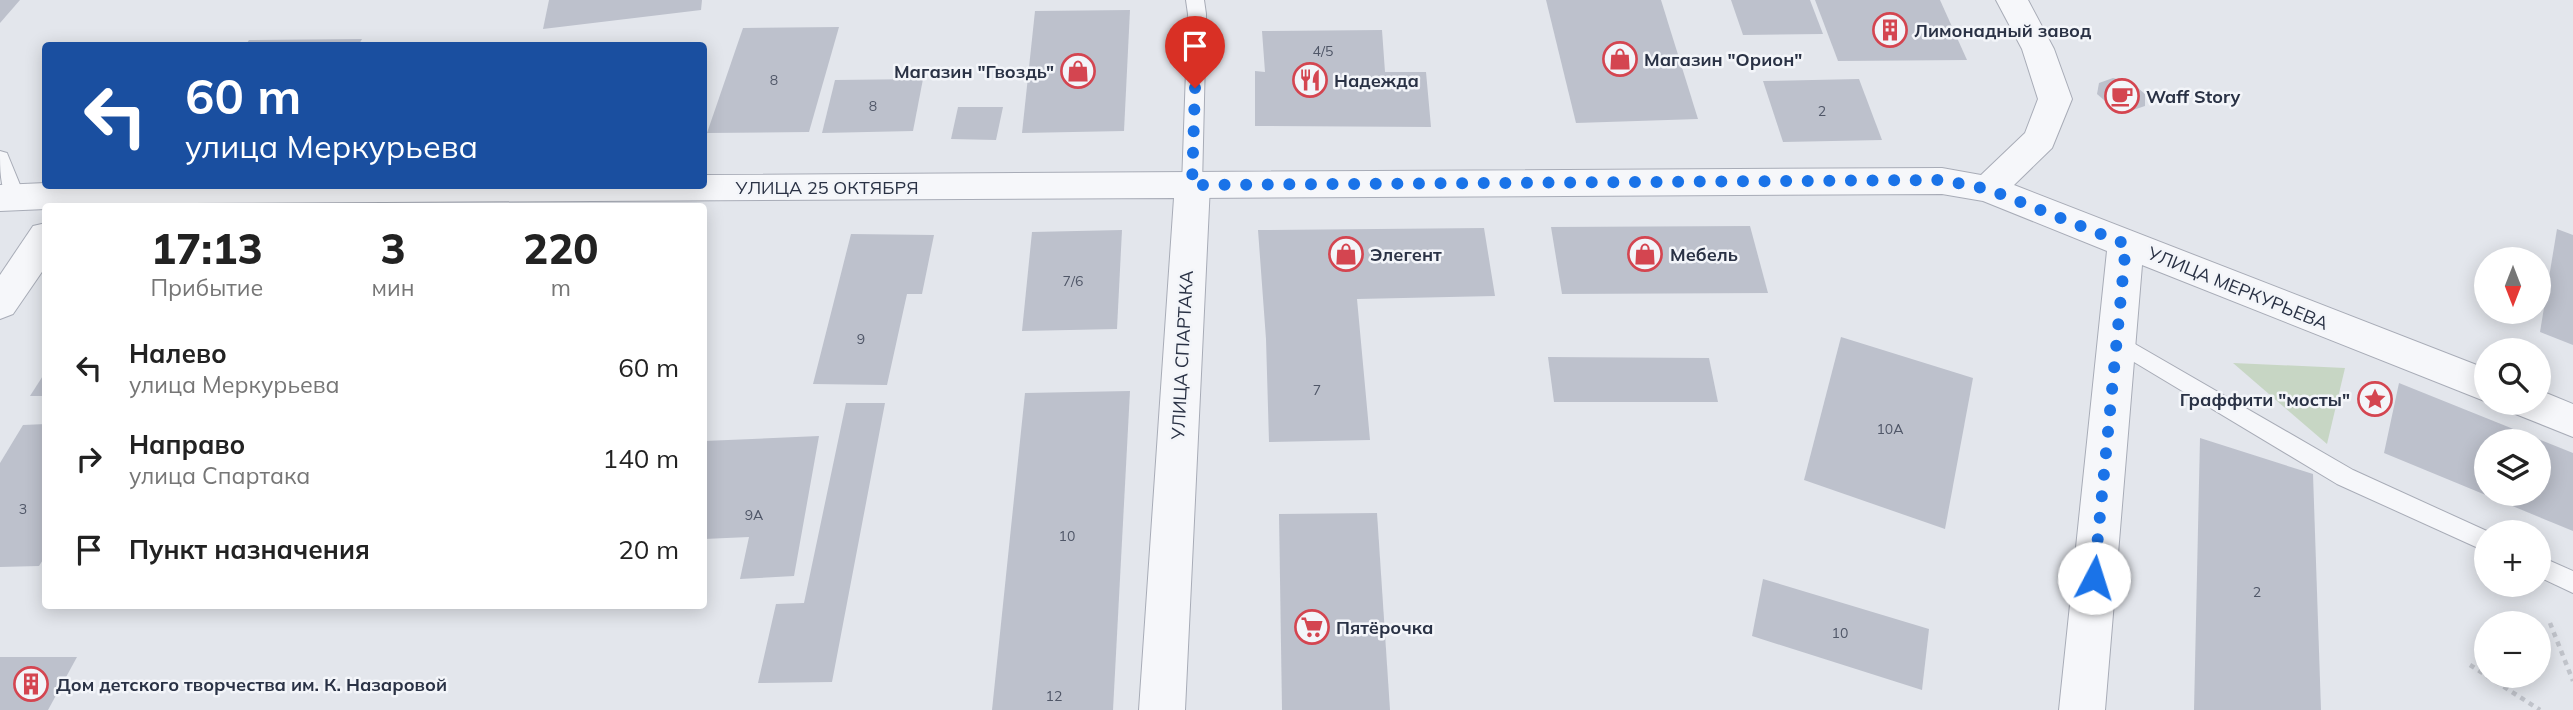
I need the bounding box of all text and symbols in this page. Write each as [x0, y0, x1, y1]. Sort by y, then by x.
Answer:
building icon: Лимонадный завод [1871, 11, 1909, 49]
pin [1165, 16, 1225, 88]
place label: Лимонадный завод [1914, 19, 2092, 42]
icon: arrive [1176, 27, 1214, 65]
shop icon: Магазин "Орион" [1601, 40, 1639, 78]
house number: 4/5 [1313, 42, 1333, 60]
place label: Магазин "Орион" [1644, 48, 1802, 71]
shop icon: Магазин "Гвоздь" [1059, 52, 1097, 90]
place label: Магазин "Гвоздь" [894, 60, 1054, 83]
restaurant icon: Надежда [1291, 61, 1329, 99]
text: 60 m [185, 65, 301, 126]
place label: Надежда [1334, 69, 1419, 92]
icon: left [70, 70, 161, 161]
house number: 8 [770, 71, 778, 89]
cafe icon: Waff Story [2103, 77, 2141, 115]
place label: Waff Story [2146, 85, 2241, 108]
house number: 8 [869, 97, 877, 115]
house number: 2 [1818, 102, 1826, 120]
text: улица Меркурьева [185, 126, 478, 166]
street label: УЛИЦА 25 ОКТЯБРЯ [734, 176, 919, 199]
text: 17:13 [151, 222, 263, 275]
text: 3 [380, 222, 406, 275]
text: 220 [523, 222, 599, 275]
shop icon: Элегент [1327, 235, 1365, 273]
shop icon: Мебель [1626, 235, 1664, 273]
street label: УЛИЦА МЕРКУРЬЕВА [2143, 241, 2332, 335]
place label: Элегент [1370, 243, 1442, 266]
place label: Мебель [1670, 243, 1738, 266]
north arrow [2474, 247, 2552, 324]
map controls [2474, 247, 2551, 688]
street label: УЛИЦА СПАРТАКА [1166, 270, 1198, 441]
house number: 7/6 [1063, 272, 1083, 290]
text: Прибытие [150, 273, 263, 302]
text: мин [372, 273, 415, 302]
text: m [551, 273, 571, 302]
house number: 9 [857, 330, 865, 348]
text: Налево [129, 337, 227, 370]
button: search [2474, 338, 2551, 415]
icon: left [70, 349, 108, 387]
text: 60 m [618, 351, 679, 384]
text: улица Меркурьева [129, 370, 340, 399]
place icon: Граффити "мосты" [2356, 380, 2394, 418]
house number: 7 [1313, 381, 1321, 399]
place label: Граффити "мосты" [2180, 388, 2350, 411]
house number: 10А [1876, 420, 1904, 438]
text: Направо [129, 428, 245, 461]
button: layers [2474, 429, 2551, 506]
icon: right [70, 440, 108, 478]
text: 140 m [603, 442, 679, 475]
text: улица Спартака [129, 461, 310, 490]
house number: 3 [19, 500, 27, 518]
house number: 9А [745, 506, 764, 524]
button: + [2474, 520, 2551, 597]
house number: 10 [1059, 527, 1075, 545]
icon: arrive [70, 531, 108, 569]
text: Пункт назначения [129, 533, 370, 566]
text: 20 m [618, 533, 679, 566]
position arrow [2057, 541, 2131, 615]
house number: 2 [2253, 583, 2261, 601]
supermarket icon: Пятёрочка [1293, 608, 1331, 646]
button: − [2474, 611, 2551, 688]
place label: Пятёрочка [1336, 616, 1433, 639]
house number: 10 [1832, 624, 1848, 642]
building icon: Дом детского творчества им. К. Назаровой [12, 665, 50, 703]
place label: Дом детского творчества им. К. Назаровой [56, 673, 447, 696]
house number: 12 [1046, 687, 1062, 705]

